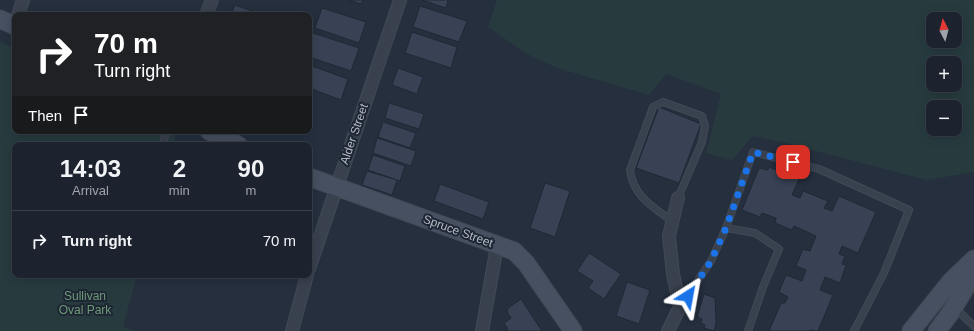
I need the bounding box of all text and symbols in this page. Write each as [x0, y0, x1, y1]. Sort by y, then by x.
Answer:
north arrow [926, 12, 962, 48]
map controls [926, 12, 962, 136]
icon: right [28, 28, 80, 80]
text: 70 m [94, 28, 158, 59]
button: + [926, 56, 962, 92]
text: Turn right [94, 61, 170, 81]
button: − [926, 100, 962, 136]
street label: Alder Street [337, 101, 371, 166]
icon: arrive [70, 104, 92, 126]
text: Then [28, 107, 62, 124]
pin [776, 145, 810, 179]
icon: arrive [782, 151, 804, 173]
text: 14:03 [60, 155, 121, 182]
text: 2 [173, 155, 186, 182]
text: 90 [238, 155, 264, 182]
text: Arrival [72, 183, 109, 198]
text: min [169, 183, 190, 198]
text: m [245, 183, 256, 198]
street label: Spruce Street [421, 212, 495, 250]
icon: right [28, 230, 50, 252]
text: Turn right [62, 232, 132, 249]
text: 70 m [263, 232, 296, 249]
position arrow [667, 275, 709, 317]
park label: Sullivan Oval Park [59, 289, 112, 317]

